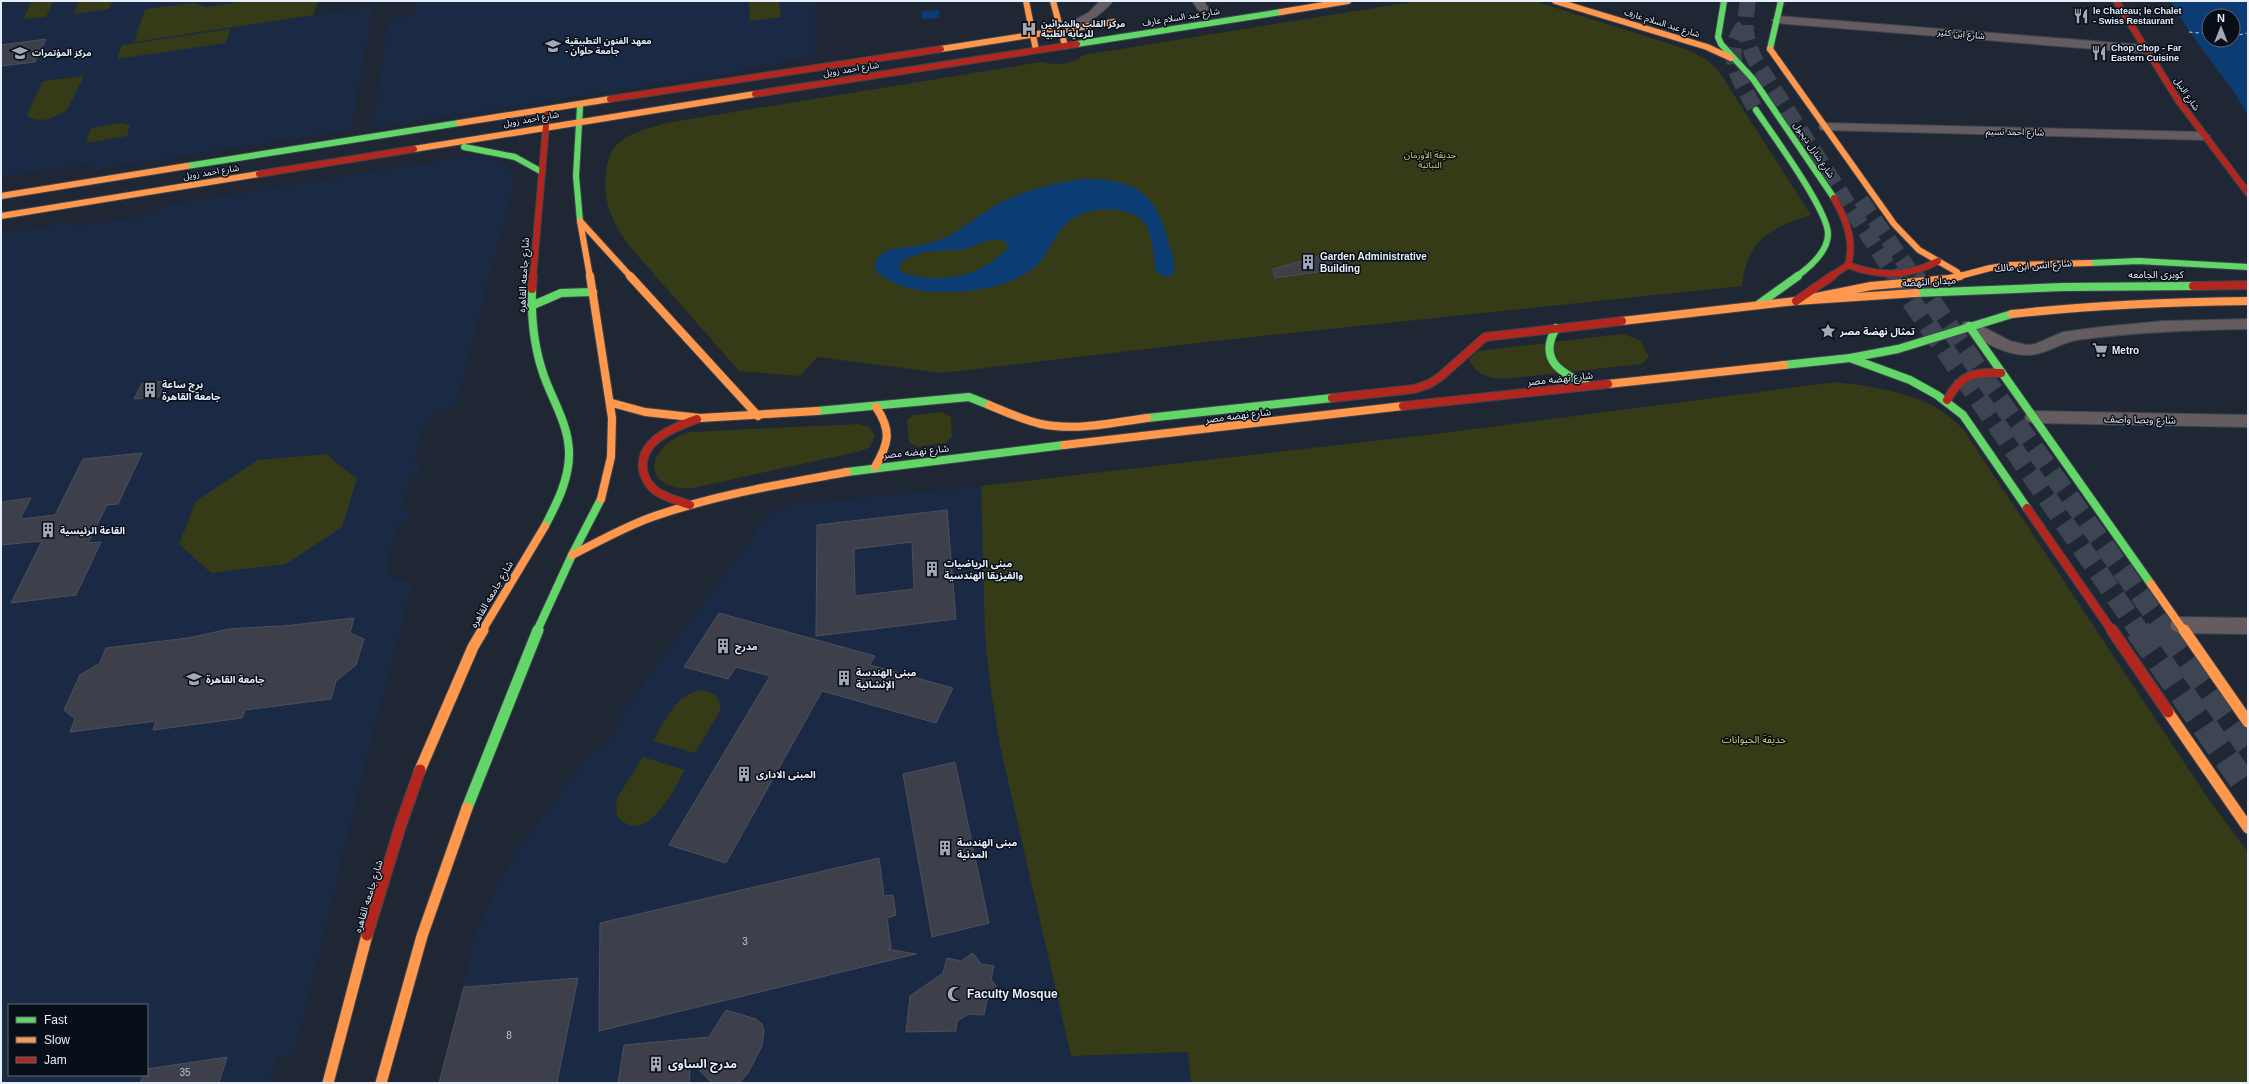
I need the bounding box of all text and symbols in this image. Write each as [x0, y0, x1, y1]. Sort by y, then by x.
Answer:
street label: شارع عبد السلام عارف [1142, 6, 1221, 30]
place label: le Chateau; le Chalet - Swiss Restaurant [2093, 6, 2182, 26]
street label: شارع عبد السلام عارف [1622, 7, 1701, 41]
restaurant icon: le Chateau; le Chalet - Swiss Restaurant [2072, 7, 2090, 25]
north arrow [2201, 8, 2241, 48]
text: N [2217, 12, 2225, 24]
place label: مركز القلب والشرائين للرعاية الطبية [1041, 19, 1125, 40]
hospital icon: مركز القلب والشرائين للرعاية الطبية [1020, 20, 1038, 38]
street label: شارع ابن كثير [1936, 27, 1985, 43]
place label: معهد الفنون التطبيقية - جامعة حلوان [565, 36, 651, 57]
school or university icon: معهد الفنون التطبيقية - جامعة حلوان [544, 37, 562, 55]
place label: Chop Chop - Far Eastern Cuisine [2111, 43, 2182, 63]
school or university icon: مركز المؤتمرات [11, 44, 29, 62]
restaurant icon: Chop Chop - Far Eastern Cuisine [2090, 44, 2108, 62]
place label: مركز المؤتمرات [32, 48, 91, 59]
street label: شارع احمد زويل [822, 60, 880, 80]
street label: شارع النيل [2171, 76, 2202, 113]
street label: شارع احمد زويل [502, 109, 560, 131]
street label: شارع شارل ديجول [1790, 120, 1836, 181]
street label: شارع احمد نسيم [1986, 126, 2044, 140]
park label: حديقة الأورمان النباتية [1404, 150, 1456, 170]
street label: شارع احمد زويل [182, 163, 240, 183]
street label: شارع جامعه القاهره [516, 237, 533, 313]
place label: Garden Administrative Building [1320, 251, 1427, 274]
building icon: Garden Administrative Building [1299, 253, 1317, 271]
street label: شارع انس ابن مالك [1994, 257, 2073, 276]
street label: كوبرى الجامعه [2128, 269, 2185, 281]
street label: ميدان النهضة [1902, 275, 1956, 288]
place icon: تمثال نهضة مصر [1819, 322, 1837, 340]
place label: تمثال نهضة مصر [1839, 326, 1915, 338]
supermarket icon: Metro [2091, 341, 2109, 359]
place label: Metro [2112, 345, 2139, 356]
street label: شارع نهضه مصر [1526, 370, 1594, 390]
place label: برج ساعة جامعة القاهرة [162, 379, 221, 403]
building icon: برج ساعة جامعة القاهرة [141, 381, 159, 399]
street label: شارع نهضه مصر [1204, 406, 1272, 427]
street label: شارع ويصا واصف [2104, 413, 2176, 428]
street label: شارع نهضه مصر [882, 443, 950, 463]
building icon: القاعة الرئيسية [39, 521, 57, 539]
place label: القاعة الرئيسية [60, 525, 125, 537]
place label: مبنى الرياضيات والفيزيقا الهندسية [944, 558, 1023, 582]
street label: شارع جامعه القاهره [468, 559, 517, 631]
building icon: مبنى الرياضيات والفيزيقا الهندسية [923, 560, 941, 578]
building icon: مدرج [714, 637, 732, 655]
place label: مدرج [735, 641, 758, 655]
place label: مبنى الهندسة الإنشائية [856, 667, 916, 691]
building icon: مبنى الهندسة الإنشائية [835, 669, 853, 687]
school or university icon: جامعة القاهرة [185, 670, 203, 688]
place label: جامعة القاهرة [206, 674, 265, 686]
park label: حديقة الحيوانات [1722, 734, 1786, 746]
building icon: المبنى الادارى [735, 765, 753, 783]
place label: المبنى الادارى [756, 769, 816, 781]
place label: مبنى الهندسة المدنية [957, 837, 1017, 861]
building icon: مبنى الهندسة المدنية [936, 839, 954, 857]
street label: شارع جامعه القاهره [352, 858, 387, 934]
house number: 3 [742, 936, 748, 947]
mosque icon: Faculty Mosque [946, 985, 964, 1003]
place label: Faculty Mosque [967, 987, 1058, 1001]
legend [8, 1004, 148, 1076]
text: Fast [44, 1013, 68, 1027]
house number: 8 [506, 1030, 512, 1041]
text: Slow [44, 1033, 70, 1047]
text: Jam [44, 1053, 67, 1067]
building icon: مدرج الساوى [647, 1055, 665, 1073]
place label: مدرج الساوى [668, 1057, 737, 1073]
house number: 35 [179, 1067, 191, 1078]

